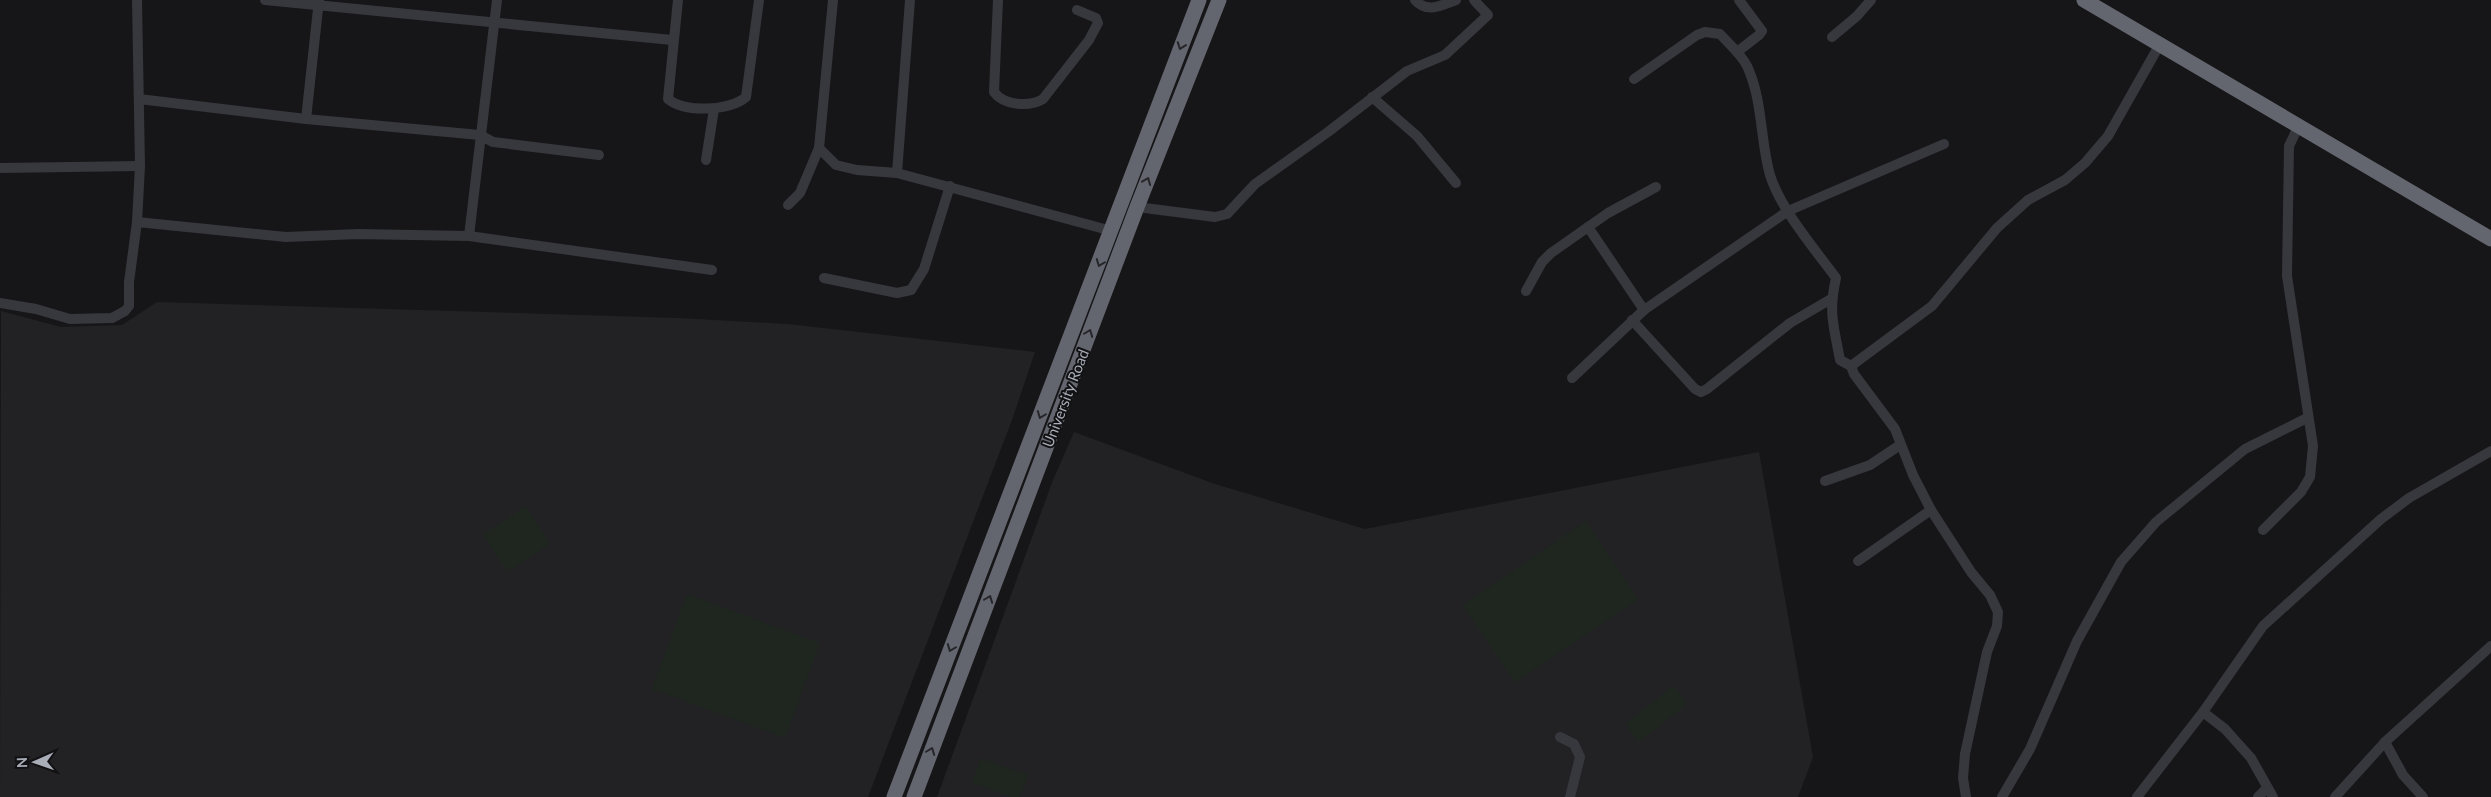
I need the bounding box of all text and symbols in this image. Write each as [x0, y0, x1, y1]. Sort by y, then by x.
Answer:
one-way arrow [1177, 41, 1187, 49]
one-way arrow [1141, 177, 1151, 186]
one-way arrow [1095, 258, 1106, 267]
one-way arrow [1083, 329, 1094, 338]
street label: University Road [1038, 346, 1092, 450]
one-way arrow [1037, 410, 1047, 419]
one-way arrow [983, 596, 993, 604]
one-way arrow [947, 643, 957, 652]
north arrow [10, 737, 60, 787]
one-way arrow [925, 748, 935, 756]
text: N [13, 757, 30, 768]

